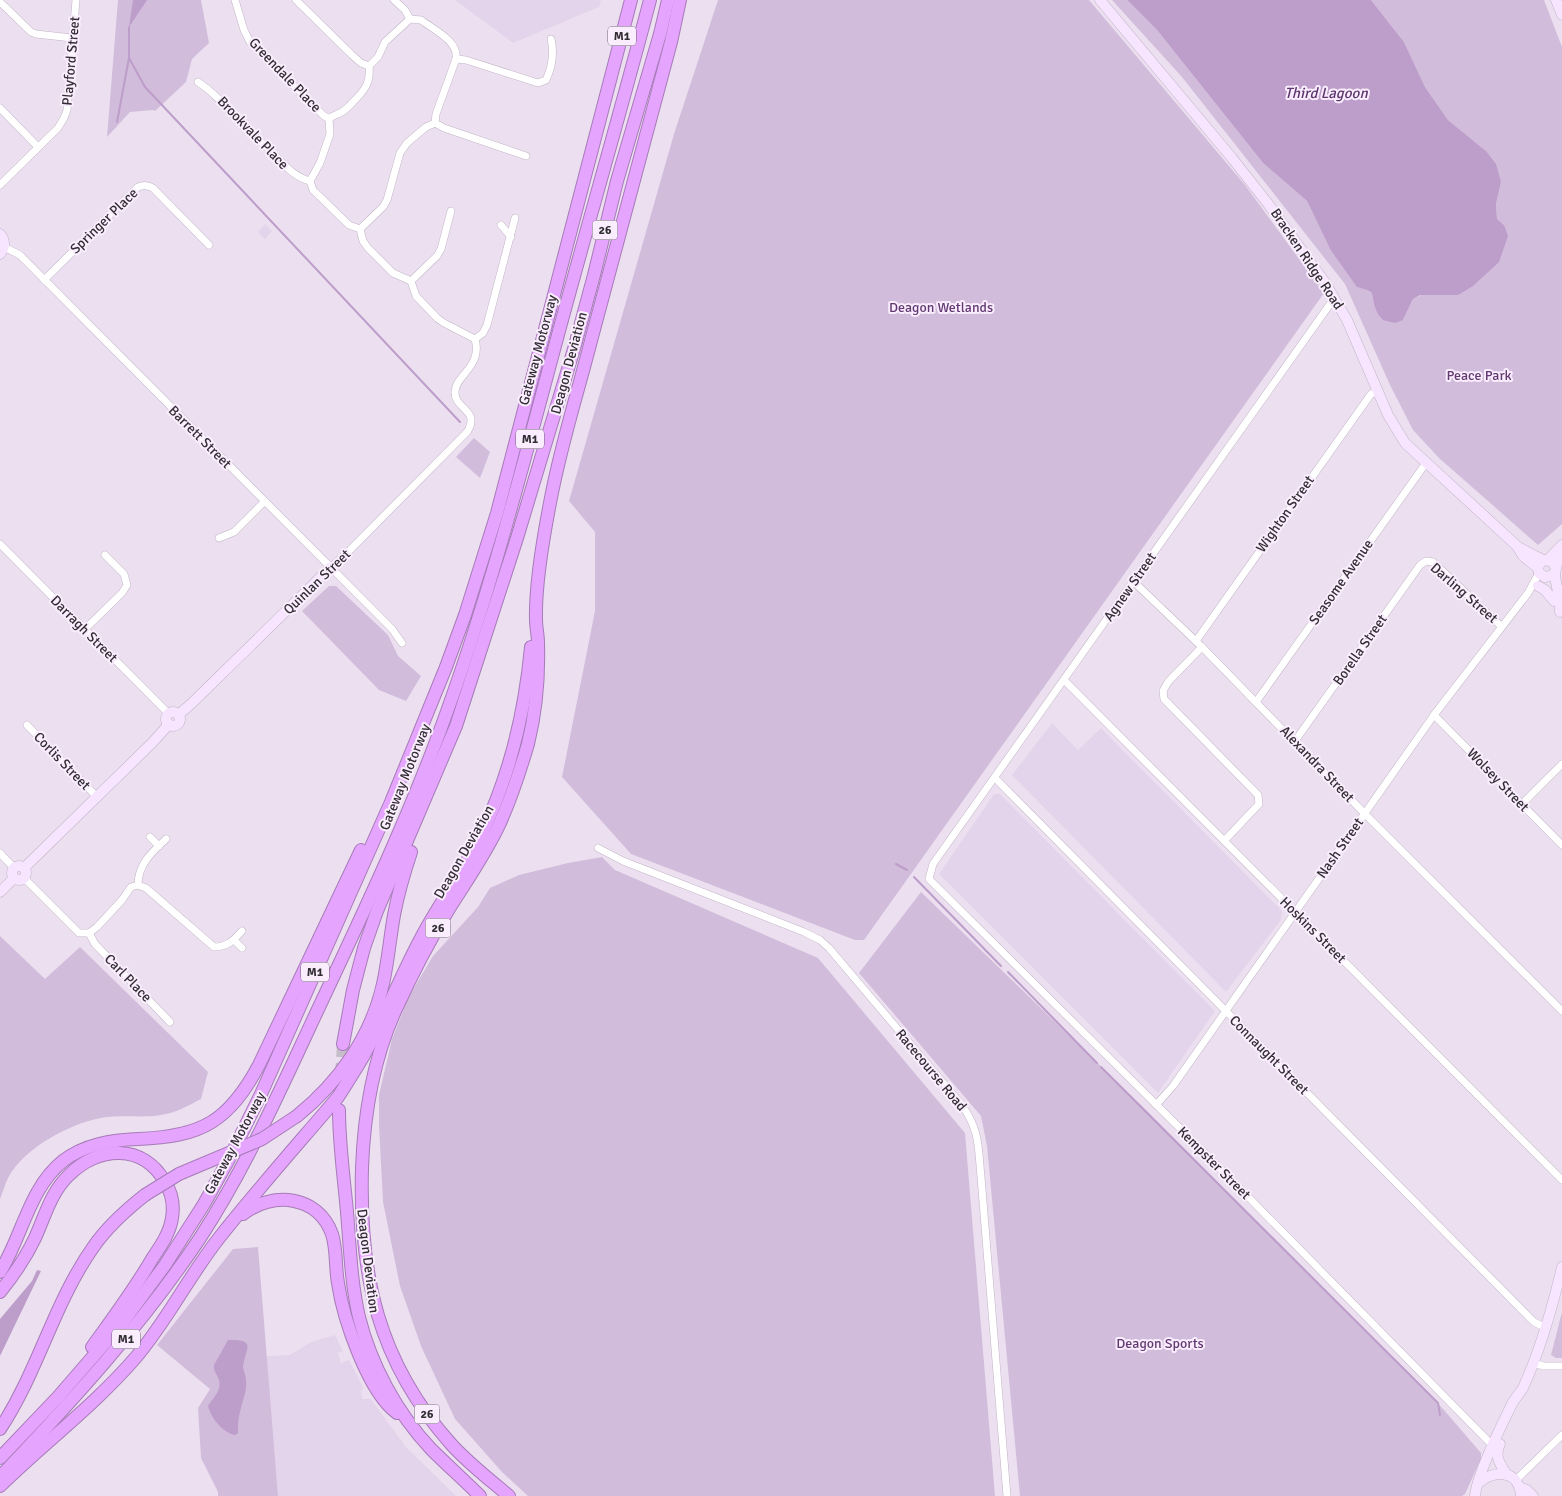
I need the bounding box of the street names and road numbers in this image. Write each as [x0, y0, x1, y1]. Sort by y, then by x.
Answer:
street label: Playford Street [59, 16, 83, 106]
road number: M1 [608, 27, 636, 46]
street label: Greendale Place [245, 34, 325, 116]
street label: Brookvale Place [214, 93, 292, 173]
street label: Springer Place [67, 185, 141, 257]
street label: Bracken Ridge Road [1267, 205, 1347, 313]
road number: 26 [592, 220, 618, 240]
street label: Gateway Motorway [515, 293, 561, 407]
street label: Deagon Deviation [547, 310, 591, 416]
street label: Barrett Street [165, 402, 235, 472]
road number: M1 [516, 429, 544, 448]
street label: Wighton Street [1252, 472, 1318, 556]
street label: Seasome Avenue [1305, 536, 1377, 628]
street label: Quinlan Street [280, 546, 354, 618]
street label: Agnew Street [1100, 549, 1160, 625]
street label: Darling Street [1427, 559, 1501, 627]
street label: Darragh Street [47, 592, 121, 666]
street label: Borella Street [1329, 611, 1391, 689]
street label: Gateway Motorway [376, 721, 434, 833]
street label: Alexandra Street [1276, 722, 1358, 806]
street label: Corlis Street [30, 728, 94, 794]
street label: Wolsey Street [1463, 745, 1533, 815]
street label: Deagon Deviation [430, 802, 498, 902]
street label: Nash Street [1313, 814, 1367, 882]
street label: Hoskins Street [1276, 893, 1350, 967]
road number: 26 [426, 918, 450, 938]
street label: Carl Place [101, 950, 155, 1006]
road number: M1 [301, 962, 329, 982]
street label: Connaught Street [1226, 1012, 1312, 1098]
street label: Racecourse Road [892, 1026, 970, 1114]
street label: Gateway Motorway [201, 1089, 269, 1197]
street label: Kempster Street [1174, 1123, 1254, 1203]
street label: Deagon Deviation [353, 1208, 383, 1314]
road number: M1 [112, 1330, 140, 1348]
road number: 26 [414, 1405, 440, 1424]

